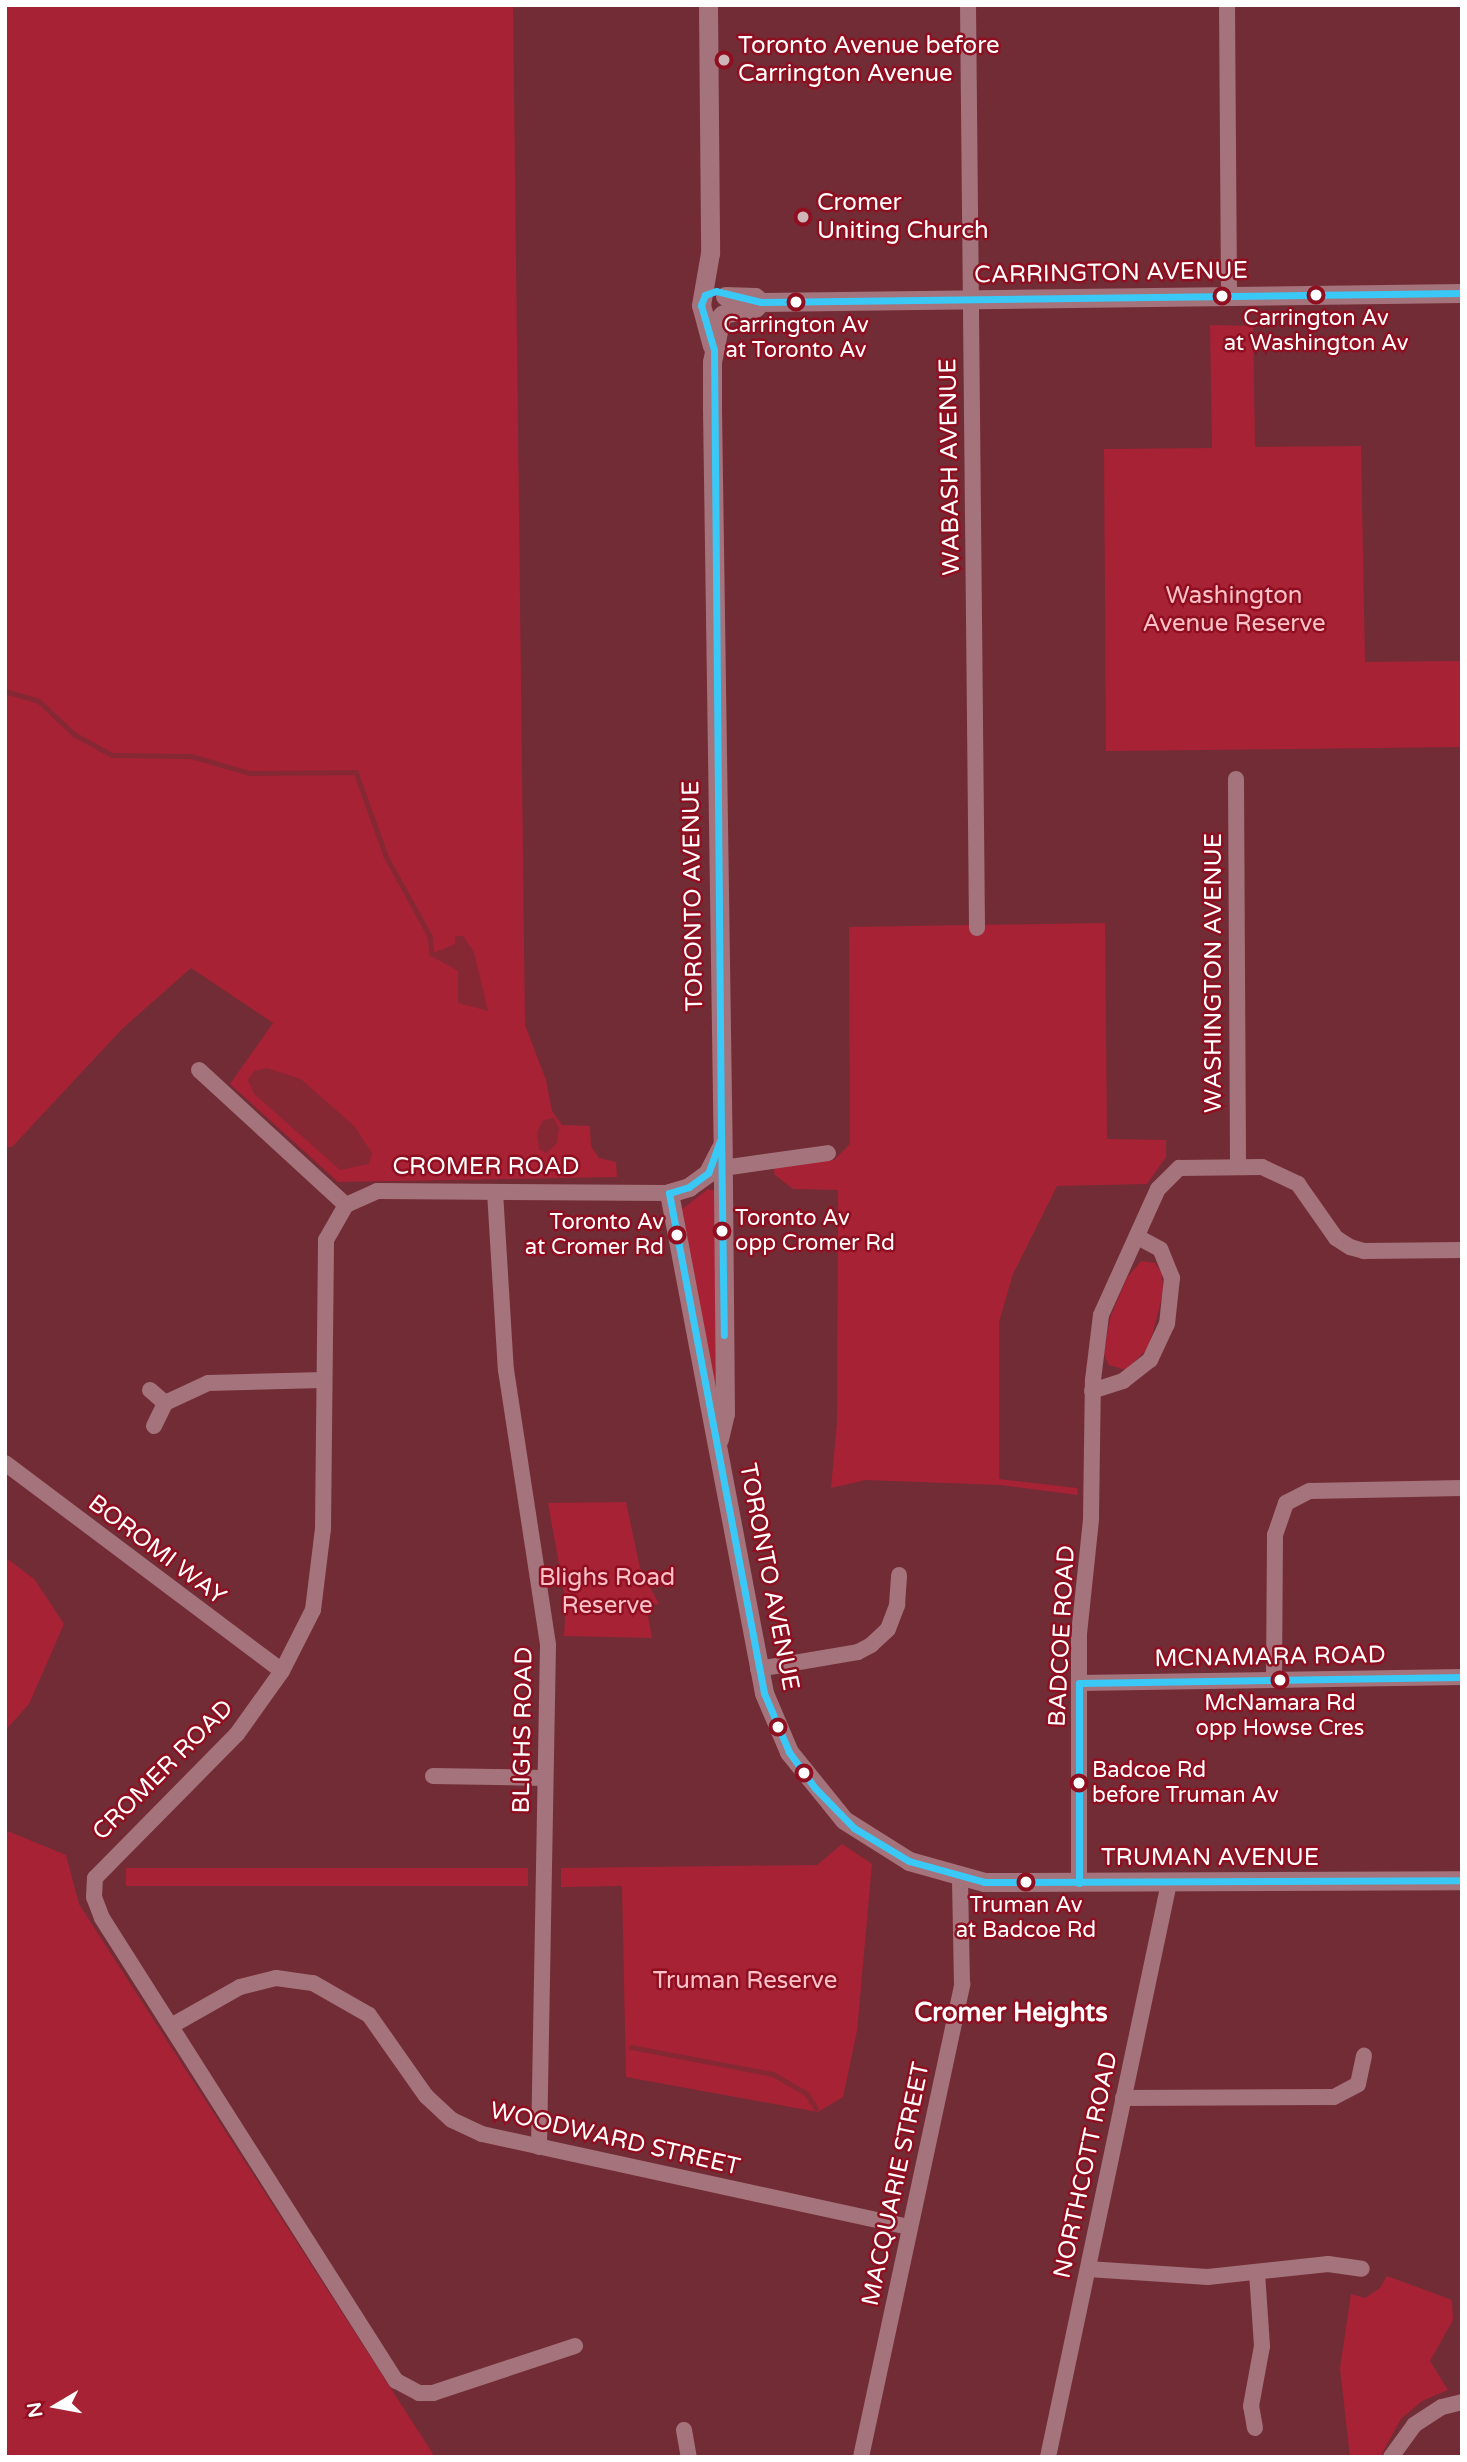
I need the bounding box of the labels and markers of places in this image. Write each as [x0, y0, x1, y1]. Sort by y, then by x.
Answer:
place label: Toronto Avenue before Carrington Avenue [738, 32, 1000, 88]
marker: Toronto Avenue before Carrington Avenue [716, 52, 732, 68]
place label: Cromer Uniting Church [817, 189, 989, 245]
marker: Cromer Uniting Church [795, 209, 811, 225]
marker: Carrington Av at Washington Av [1309, 288, 1323, 302]
unlabelled marker [1215, 289, 1229, 303]
marker: Carrington Av at Toronto Av [789, 295, 803, 309]
place label: Carrington Av at Washington Av [1224, 305, 1408, 356]
place label: Carrington Av at Toronto Av [723, 312, 869, 364]
place label: Toronto Av opp Cromer Rd [735, 1205, 895, 1256]
place label: Toronto Av at Cromer Rd [525, 1209, 664, 1260]
marker: Toronto Av opp Cromer Rd [715, 1224, 729, 1238]
marker: Toronto Av at Cromer Rd [670, 1228, 684, 1242]
marker: McNamara Rd opp Howse Cres [1273, 1673, 1287, 1687]
place label: McNamara Rd opp Howse Cres [1196, 1690, 1364, 1742]
unlabelled marker [771, 1720, 785, 1734]
place label: Badcoe Rd before Truman Av [1092, 1757, 1279, 1809]
unlabelled marker [797, 1766, 811, 1780]
marker: Badcoe Rd before Truman Av [1072, 1776, 1086, 1790]
marker: Truman Av at Badcoe Rd [1019, 1875, 1033, 1889]
place label: Truman Av at Badcoe Rd [956, 1892, 1096, 1944]

